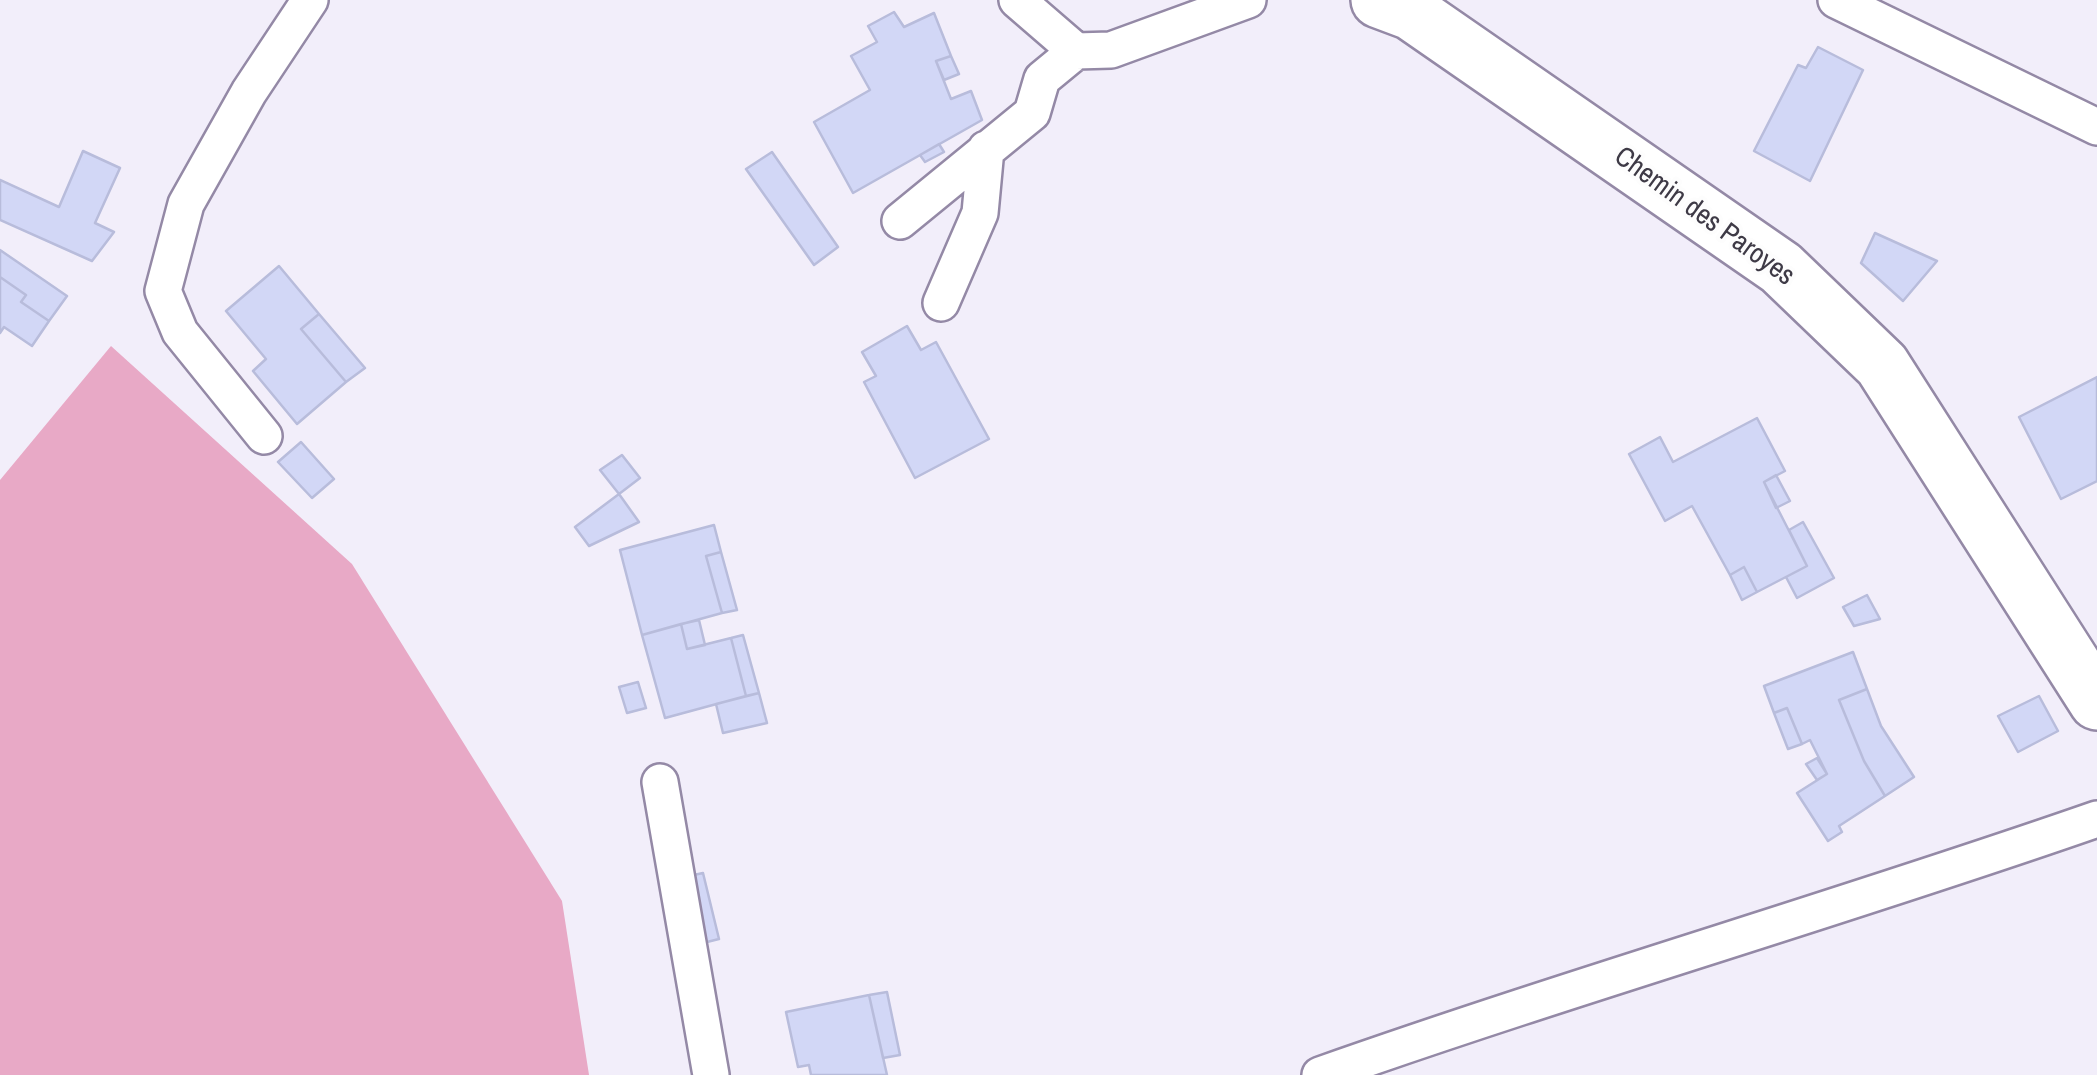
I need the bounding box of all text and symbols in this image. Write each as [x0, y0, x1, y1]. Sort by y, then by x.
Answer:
street label: Chemin des Paroyes [1607, 140, 1801, 294]

